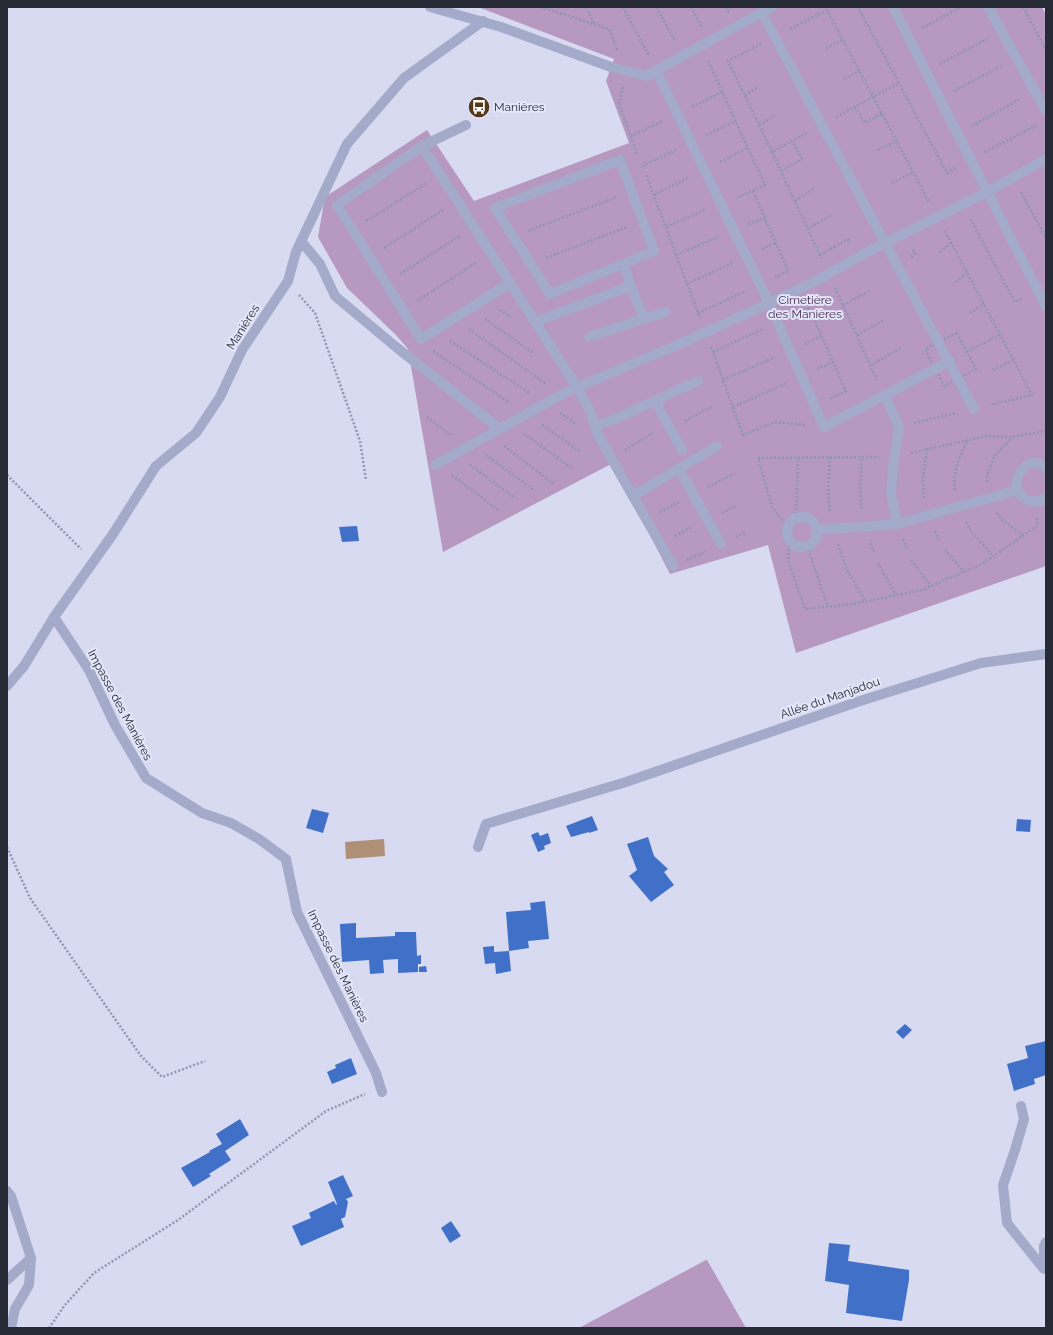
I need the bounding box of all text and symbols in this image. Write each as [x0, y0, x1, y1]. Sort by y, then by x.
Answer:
bus stop icon: Manières [466, 94, 492, 120]
place label: Manières [494, 100, 545, 114]
park label: Cimetière des Manières [768, 293, 842, 321]
street label: Manières [224, 302, 262, 352]
street label: Impasse des Manières [85, 647, 155, 763]
street label: Allée du Manjadou [778, 674, 882, 722]
street label: Impasse des Manières [305, 907, 371, 1025]

